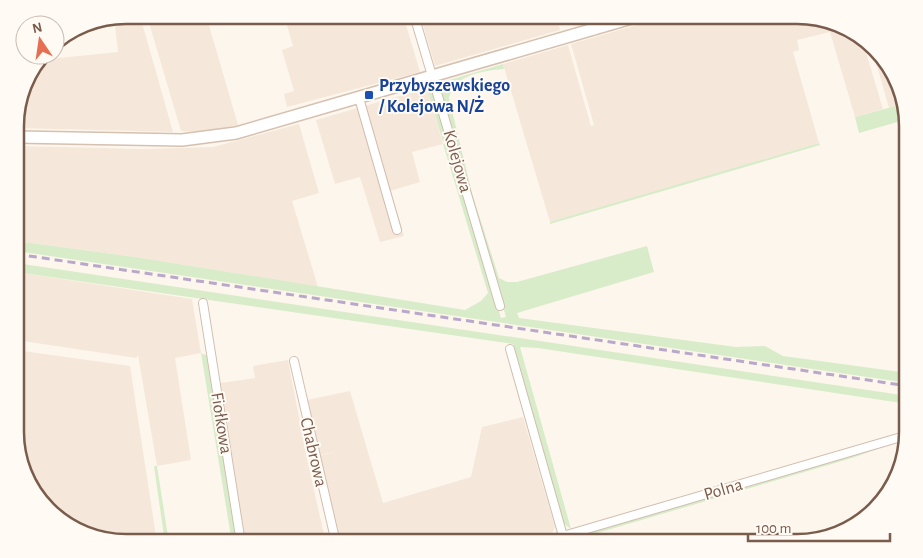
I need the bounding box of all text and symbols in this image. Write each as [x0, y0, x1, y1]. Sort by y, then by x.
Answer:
north arrow [15, 15, 65, 65]
text: N [31, 20, 44, 36]
place label: Przybyszewskiego / Kolejowa N/Ż [378, 77, 510, 116]
marker: Przybyszewskiego / Kolejowa N/Ż [363, 89, 375, 101]
street label: Kolejowa [439, 128, 475, 195]
street label: Fiołkowa [207, 391, 235, 455]
street label: Chabrowa [296, 416, 330, 489]
street label: Polna [702, 476, 745, 504]
scale bar [748, 510, 890, 542]
text: 100 m [756, 521, 791, 536]

